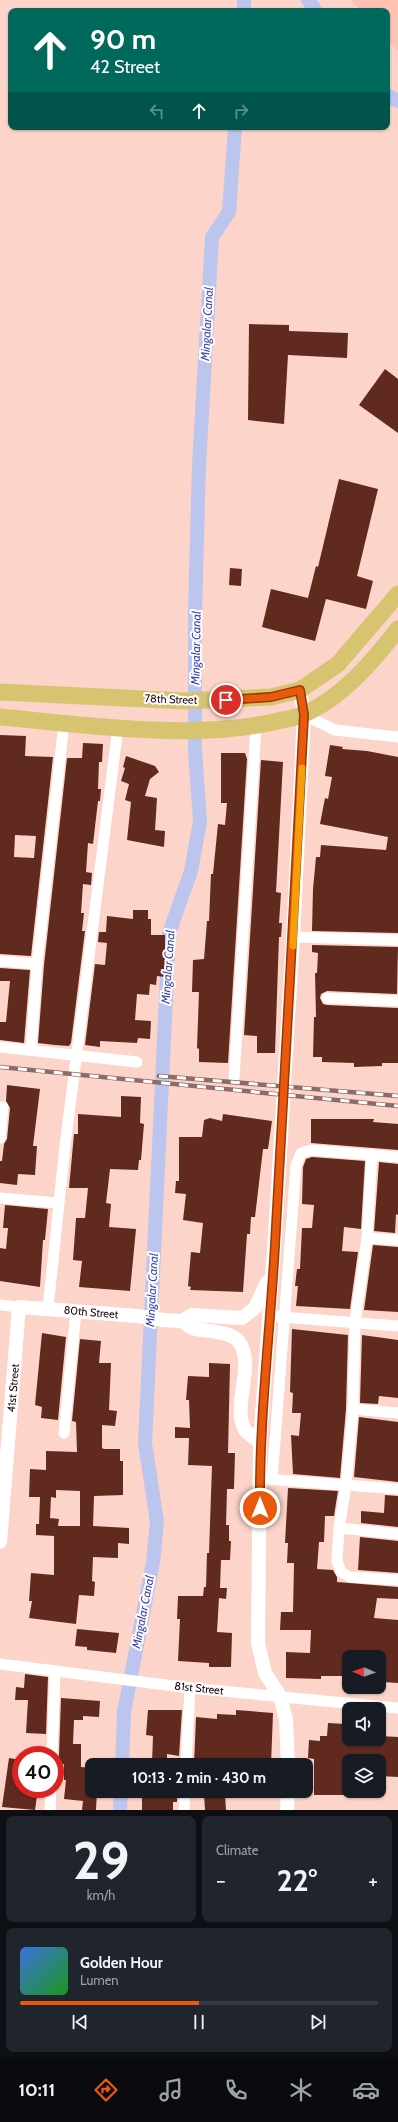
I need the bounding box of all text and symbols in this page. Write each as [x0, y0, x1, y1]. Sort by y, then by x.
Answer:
text: 90 m [90, 22, 156, 56]
icon: ahead [24, 24, 76, 76]
text: 42 Street [90, 56, 160, 78]
icon: left [146, 100, 168, 122]
icon: ahead [188, 100, 210, 122]
icon: right [230, 100, 252, 122]
water label: Mingalar Canal [197, 287, 216, 362]
water label: Mingalar Canal [187, 611, 204, 686]
pin [209, 683, 243, 717]
icon: arrive [215, 689, 237, 711]
street label: 78th Street [144, 691, 198, 707]
water label: Mingalar Canal [157, 930, 178, 1005]
water label: Mingalar Canal [142, 1253, 161, 1328]
street label: 80th Street [63, 1303, 119, 1321]
street label: 41st Street [4, 1363, 22, 1413]
position arrow [239, 1487, 281, 1529]
water label: Mingalar Canal [128, 1574, 157, 1650]
north arrow [342, 1650, 386, 1694]
map controls [342, 1650, 386, 1798]
street label: 81st Street [174, 1678, 225, 1698]
button: sound [342, 1702, 386, 1746]
speed limit sign: 40 [12, 1746, 64, 1798]
button: layers [342, 1754, 386, 1798]
text: 10:13 · 2 min · 430 m [132, 1769, 266, 1787]
text: 29 [73, 1829, 129, 1892]
text: Climate [216, 1842, 258, 1858]
text: 22° [277, 1862, 317, 1899]
text: − [216, 1867, 226, 1894]
text: + [368, 1867, 378, 1894]
text: km/h [87, 1887, 115, 1903]
text: Golden Hour [80, 1954, 163, 1972]
text: Lumen [80, 1972, 119, 1988]
icon: previous [69, 2011, 91, 2033]
icon: pause [188, 2011, 210, 2033]
icon: next [307, 2011, 329, 2033]
icon: directions [92, 2076, 120, 2104]
icon: music [157, 2076, 185, 2104]
icon: phone [222, 2076, 250, 2104]
icon: climate [287, 2076, 315, 2104]
icon: car [352, 2076, 380, 2104]
text: 10:11 [18, 2079, 55, 2101]

